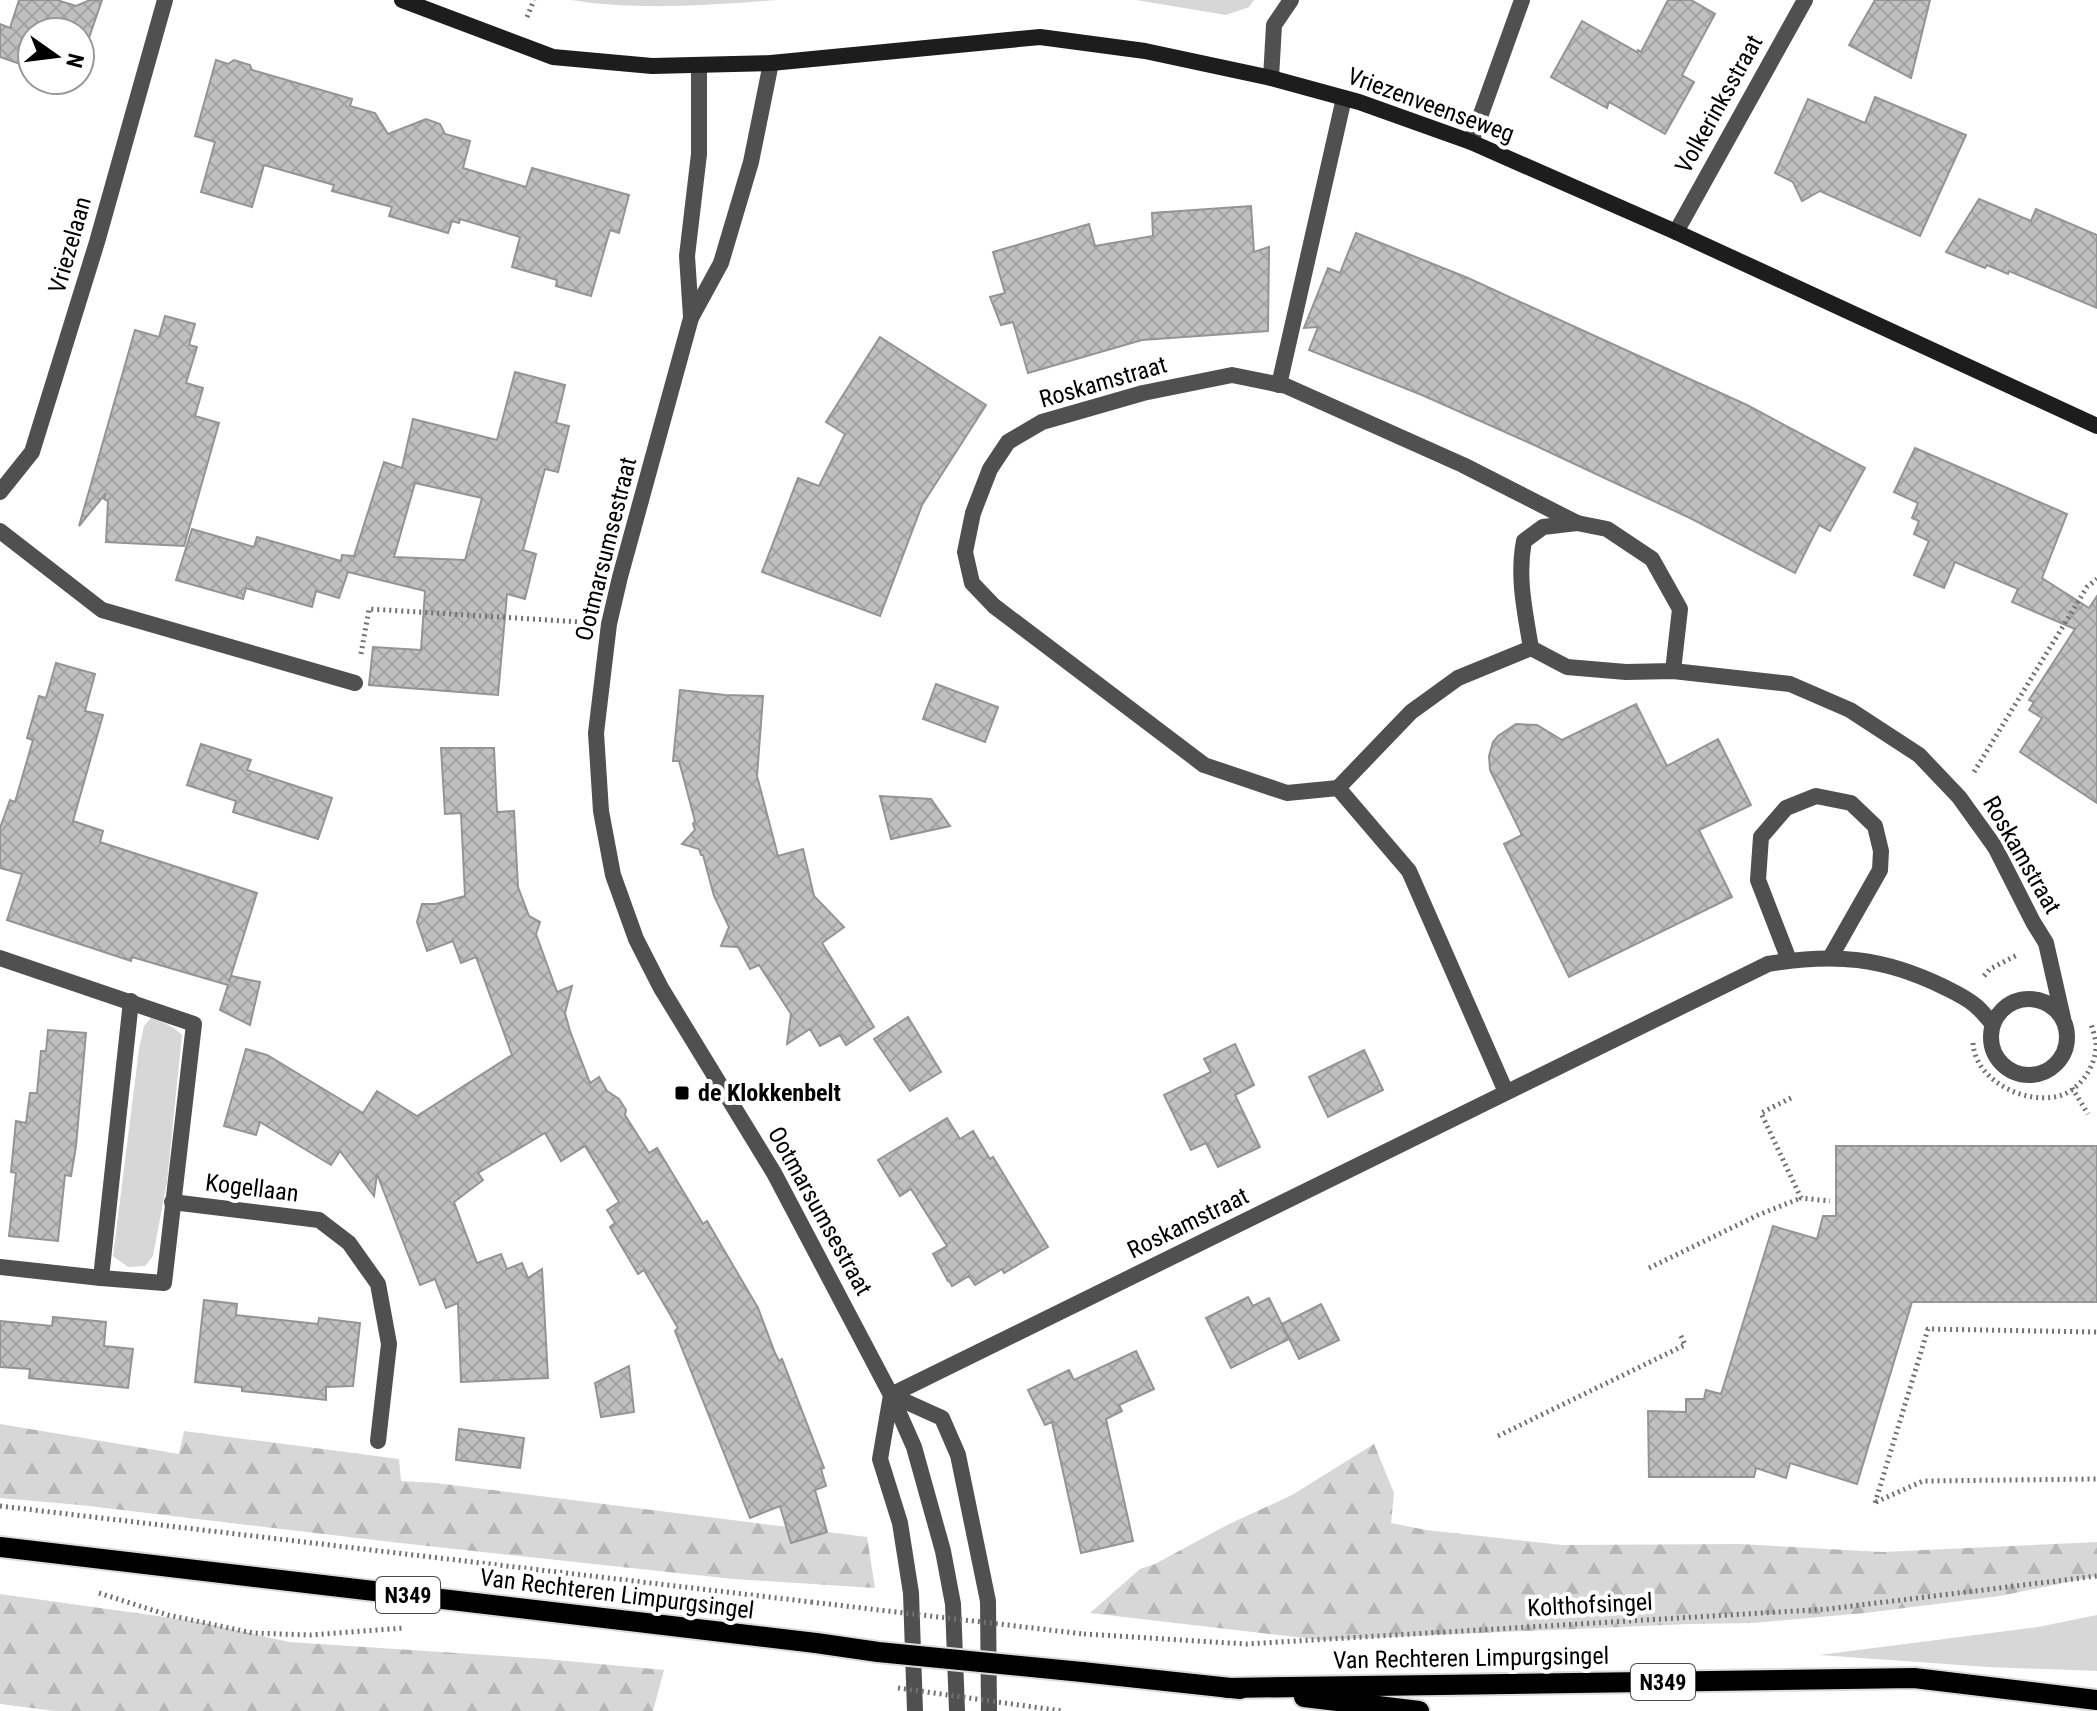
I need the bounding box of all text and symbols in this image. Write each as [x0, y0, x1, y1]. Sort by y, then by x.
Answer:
north arrow [16, 16, 96, 96]
street label: Volkerinksstraat [1670, 30, 1768, 178]
text: N [61, 51, 89, 70]
street label: Vriezenveenseweg [1344, 62, 1518, 148]
street label: Vriezelaan [43, 194, 97, 296]
street label: Roskamstraat [1036, 350, 1170, 414]
street label: Ootmarsumsestraat [570, 454, 642, 644]
street label: Roskamstraat [1977, 791, 2067, 919]
place label: de Klokkenbelt [698, 1079, 841, 1107]
marker: de Klokkenbelt [673, 1084, 691, 1102]
street label: Ootmarsumsestraat [762, 1122, 878, 1300]
street label: Kogellaan [204, 1168, 300, 1208]
street label: Roskamstraat [1123, 1182, 1253, 1264]
street label: Van Rechteren Limpurgsingel [478, 1563, 756, 1625]
road number: N349 [376, 1577, 440, 1613]
street label: Kolthofsingel [1527, 1588, 1653, 1622]
street label: Van Rechteren Limpurgsingel [1333, 1642, 1609, 1674]
road number: N349 [1631, 1664, 1695, 1700]

